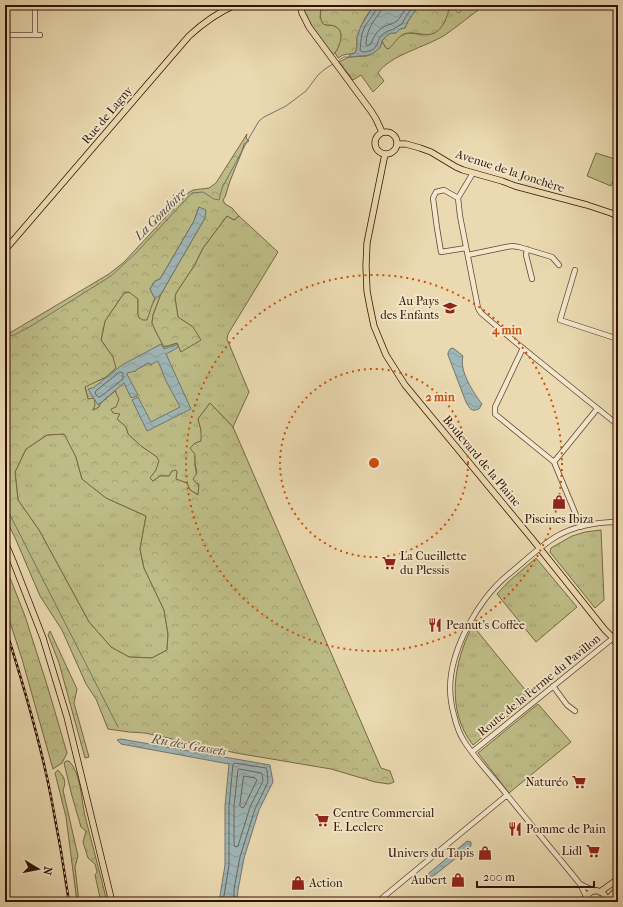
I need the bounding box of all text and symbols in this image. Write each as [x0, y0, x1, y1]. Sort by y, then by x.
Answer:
street label: Rue de Lagny [79, 83, 136, 147]
street label: Avenue de la Jonchère [453, 146, 566, 195]
water label: La Gondoire [130, 184, 190, 244]
place label: Au Pays des Enfants [380, 294, 440, 322]
school or university icon: Au Pays des Enfants [442, 300, 458, 316]
text: 4 min [491, 323, 523, 338]
text: 2 min [425, 390, 456, 404]
street label: Boulevard de la Plaine [440, 413, 524, 509]
centre of rings [367, 456, 381, 470]
shop icon: Piscines Ibiza [551, 494, 567, 510]
place label: Piscines Ibiza [524, 512, 594, 526]
place label: La Cueillette du Plessis [400, 549, 467, 577]
supermarket icon: La Cueillette du Plessis [381, 555, 397, 571]
restaurant icon: Peanut's Coffee [427, 617, 443, 633]
place label: Peanut's Coffee [446, 618, 525, 632]
street label: Route de la Ferme du Pavillon [475, 631, 603, 739]
water label: Ru des Gassets [149, 731, 229, 759]
supermarket icon: Naturéo [571, 774, 587, 790]
place label: Naturéo [525, 775, 568, 789]
place label: Centre Commercial E. Leclerc [333, 806, 435, 834]
supermarket icon: Centre Commercial E. Leclerc [314, 812, 330, 828]
restaurant icon: Pomme de Pain [507, 821, 523, 837]
place label: Pomme de Pain [526, 822, 606, 836]
supermarket icon: Lidl [585, 843, 601, 859]
place label: Lidl [561, 844, 583, 858]
shop icon: Univers du Tapis [477, 845, 493, 861]
place label: Univers du Tapis [388, 846, 475, 860]
north arrow [18, 849, 58, 889]
scale bar [477, 863, 594, 889]
text: N [40, 865, 54, 877]
text: 200 m [483, 870, 515, 884]
shop icon: Aubert [450, 872, 466, 888]
place label: Aubert [410, 873, 448, 887]
shop icon: Action [290, 875, 306, 891]
place label: Action [308, 876, 343, 890]

